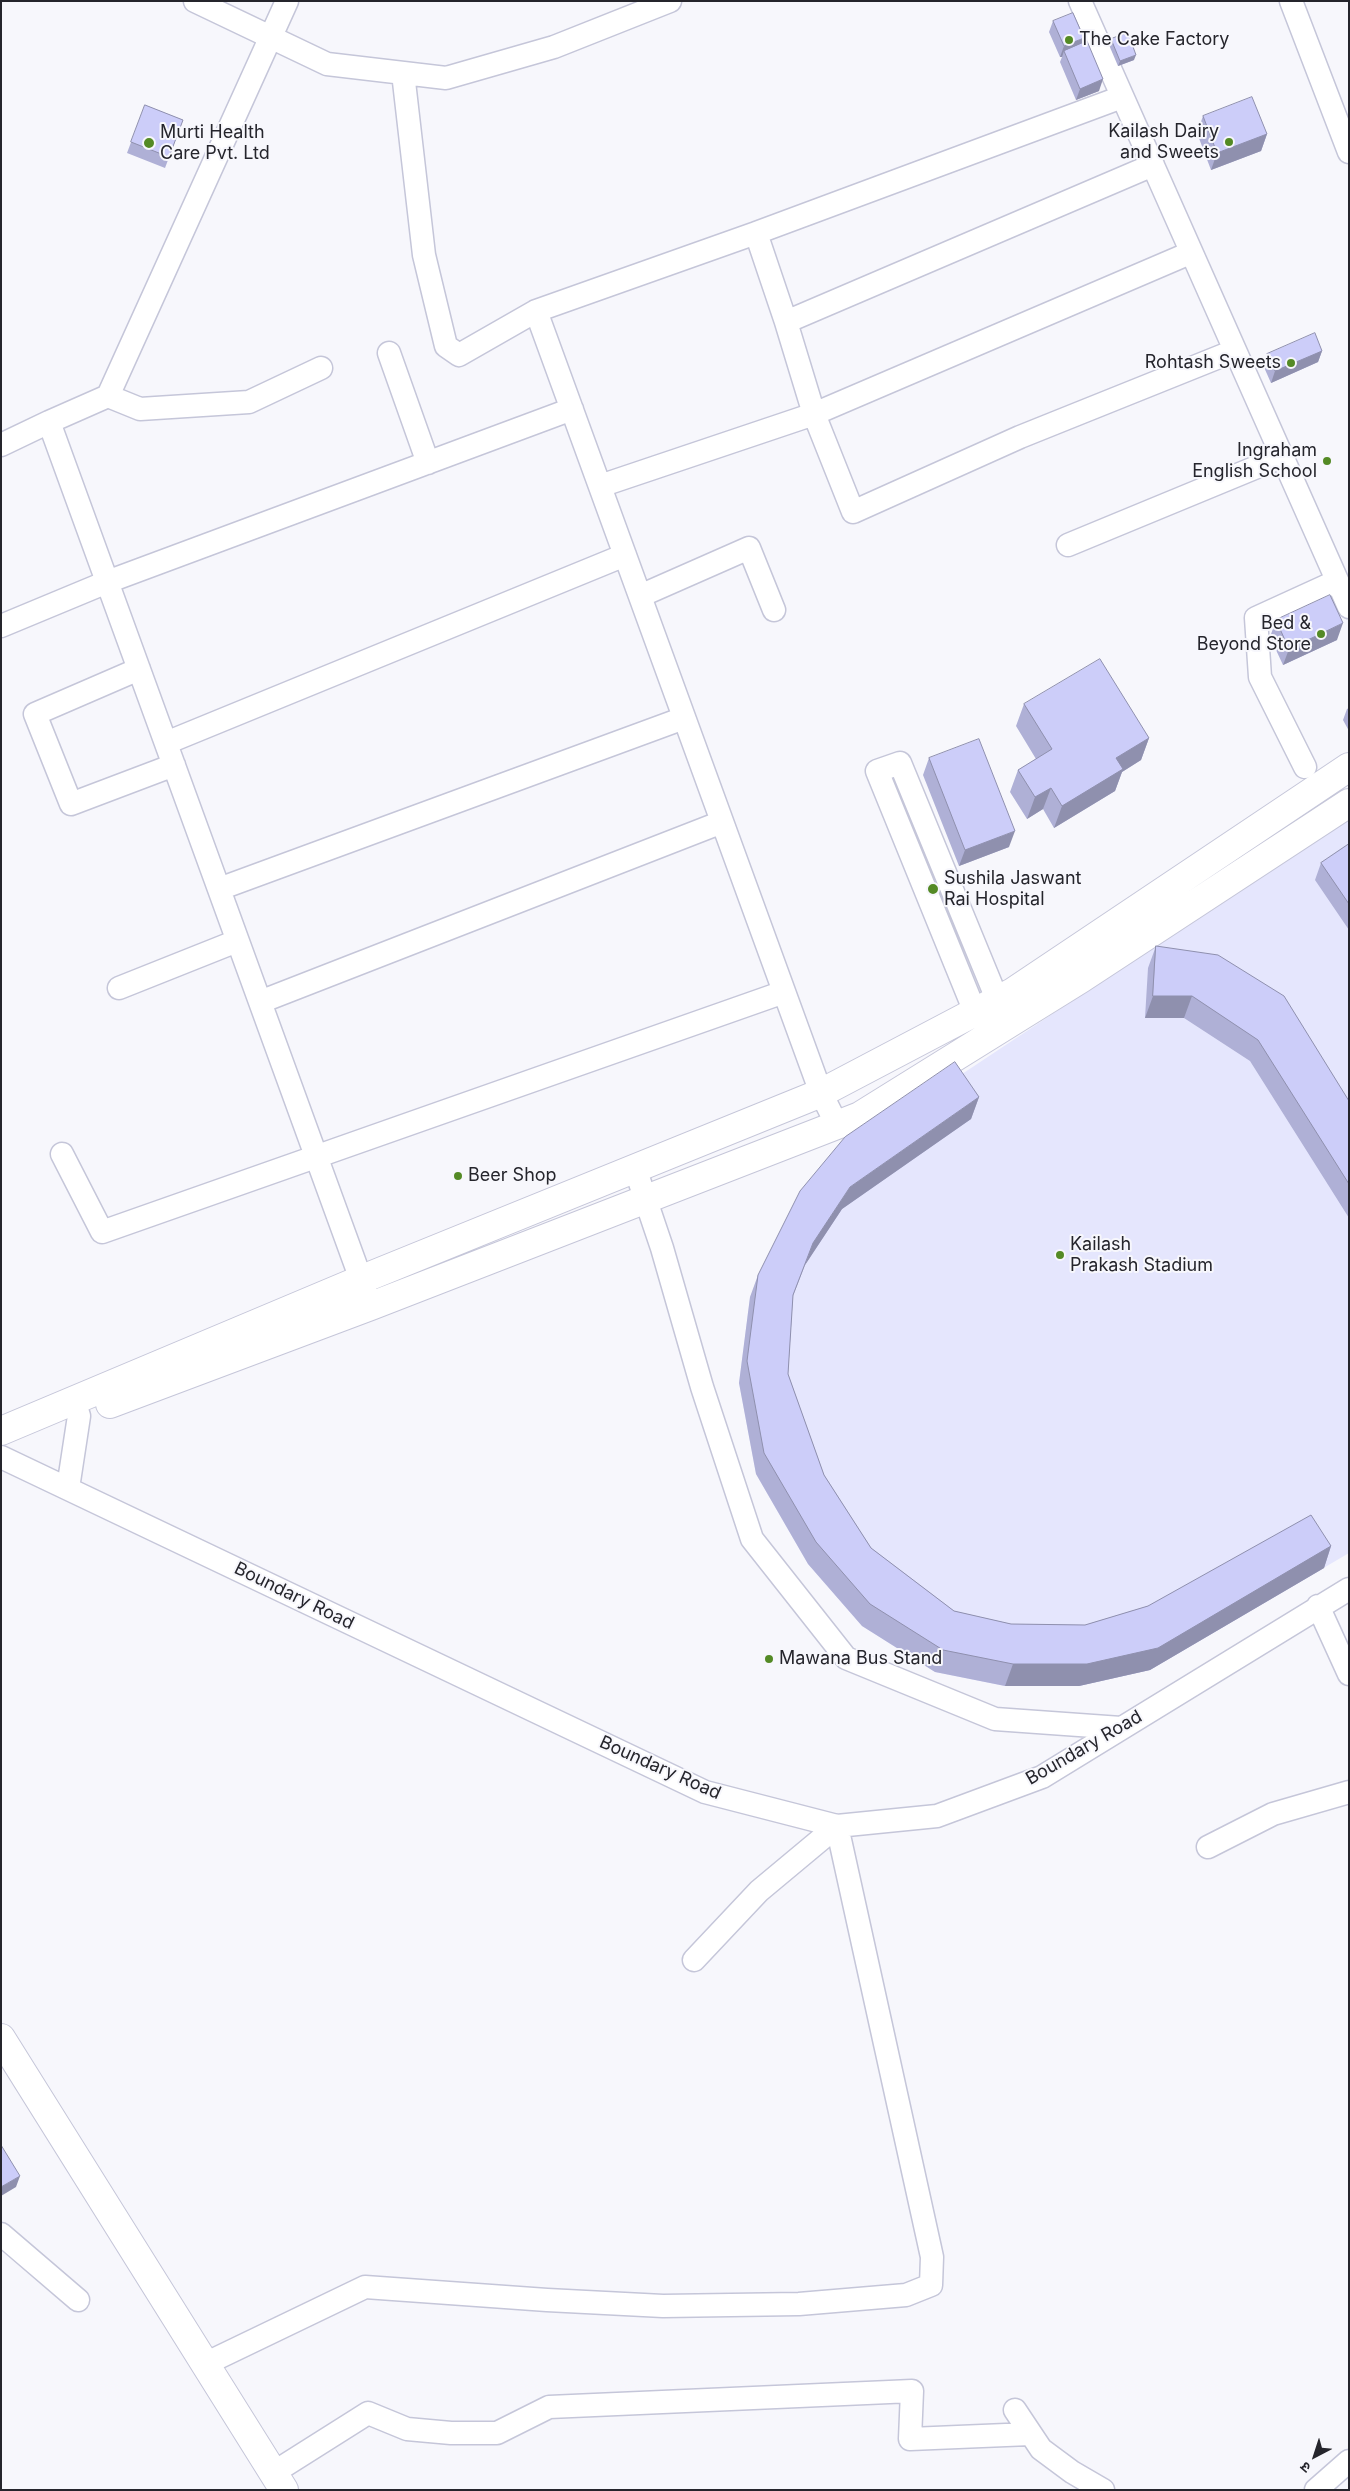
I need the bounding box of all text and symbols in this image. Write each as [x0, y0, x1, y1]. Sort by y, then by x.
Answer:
place label: The Cake Factory [1079, 29, 1229, 51]
marker: The Cake Factory [1063, 34, 1075, 46]
place label: Kailash Dairy and Sweets [1108, 121, 1219, 163]
place label: Murti Health Care Pvt. Ltd [160, 122, 270, 164]
marker: Murti Health Care Pvt. Ltd [142, 136, 156, 150]
marker: Kailash Dairy and Sweets [1223, 136, 1235, 148]
place label: Rohtash Sweets [1145, 352, 1281, 374]
marker: Rohtash Sweets [1285, 357, 1297, 369]
place label: Ingraham English School [1192, 440, 1317, 482]
marker: Ingraham English School [1321, 455, 1333, 467]
place label: Bed & Beyond Store [1197, 613, 1311, 656]
marker: Bed & Beyond Store [1315, 628, 1327, 640]
place label: Sushila Jaswant Rai Hospital [944, 868, 1081, 911]
marker: Sushila Jaswant Rai Hospital [926, 882, 940, 896]
place label: Beer Shop [468, 1165, 557, 1187]
marker: Beer Shop [452, 1170, 464, 1182]
place label: Kailash Prakash Stadium [1070, 1234, 1213, 1276]
marker: Kailash Prakash Stadium [1054, 1249, 1066, 1261]
street label: Boundary Road [231, 1558, 357, 1634]
place label: Mawana Bus Stand [779, 1648, 942, 1670]
marker: Mawana Bus Stand [763, 1653, 775, 1665]
street label: Boundary Road [1022, 1706, 1146, 1790]
street label: Boundary Road [596, 1732, 724, 1804]
north arrow [1290, 2431, 1340, 2481]
text: उ [1296, 2459, 1314, 2477]

